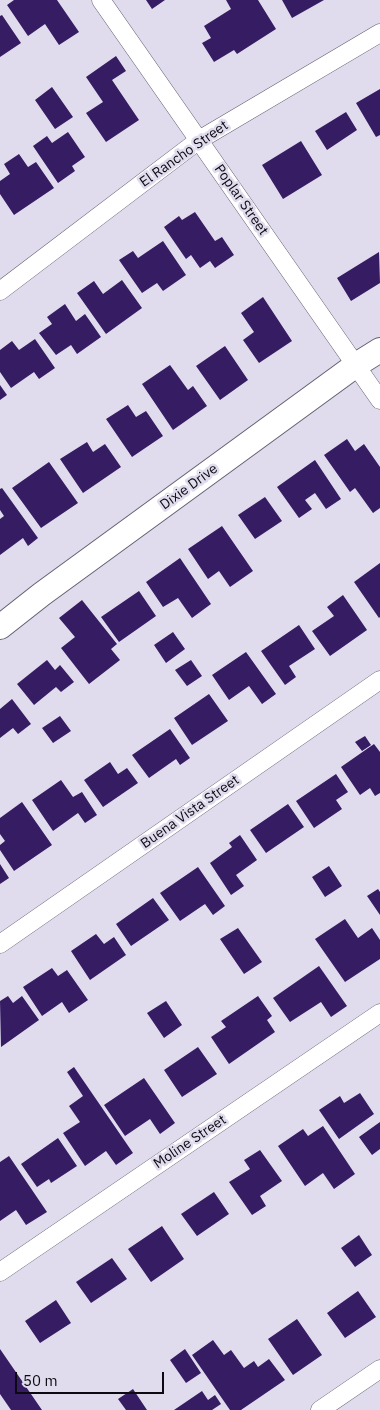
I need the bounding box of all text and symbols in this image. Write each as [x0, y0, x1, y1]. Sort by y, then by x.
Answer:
street label: El Rancho Street [137, 117, 231, 191]
street label: Poplar Street [211, 161, 271, 239]
street label: Dixie Drive [157, 461, 221, 513]
street label: Buena Vista Street [138, 772, 242, 852]
street label: Moline Street [151, 1112, 229, 1172]
scale bar [18, 1362, 166, 1394]
text: 50 m [23, 1371, 58, 1390]

